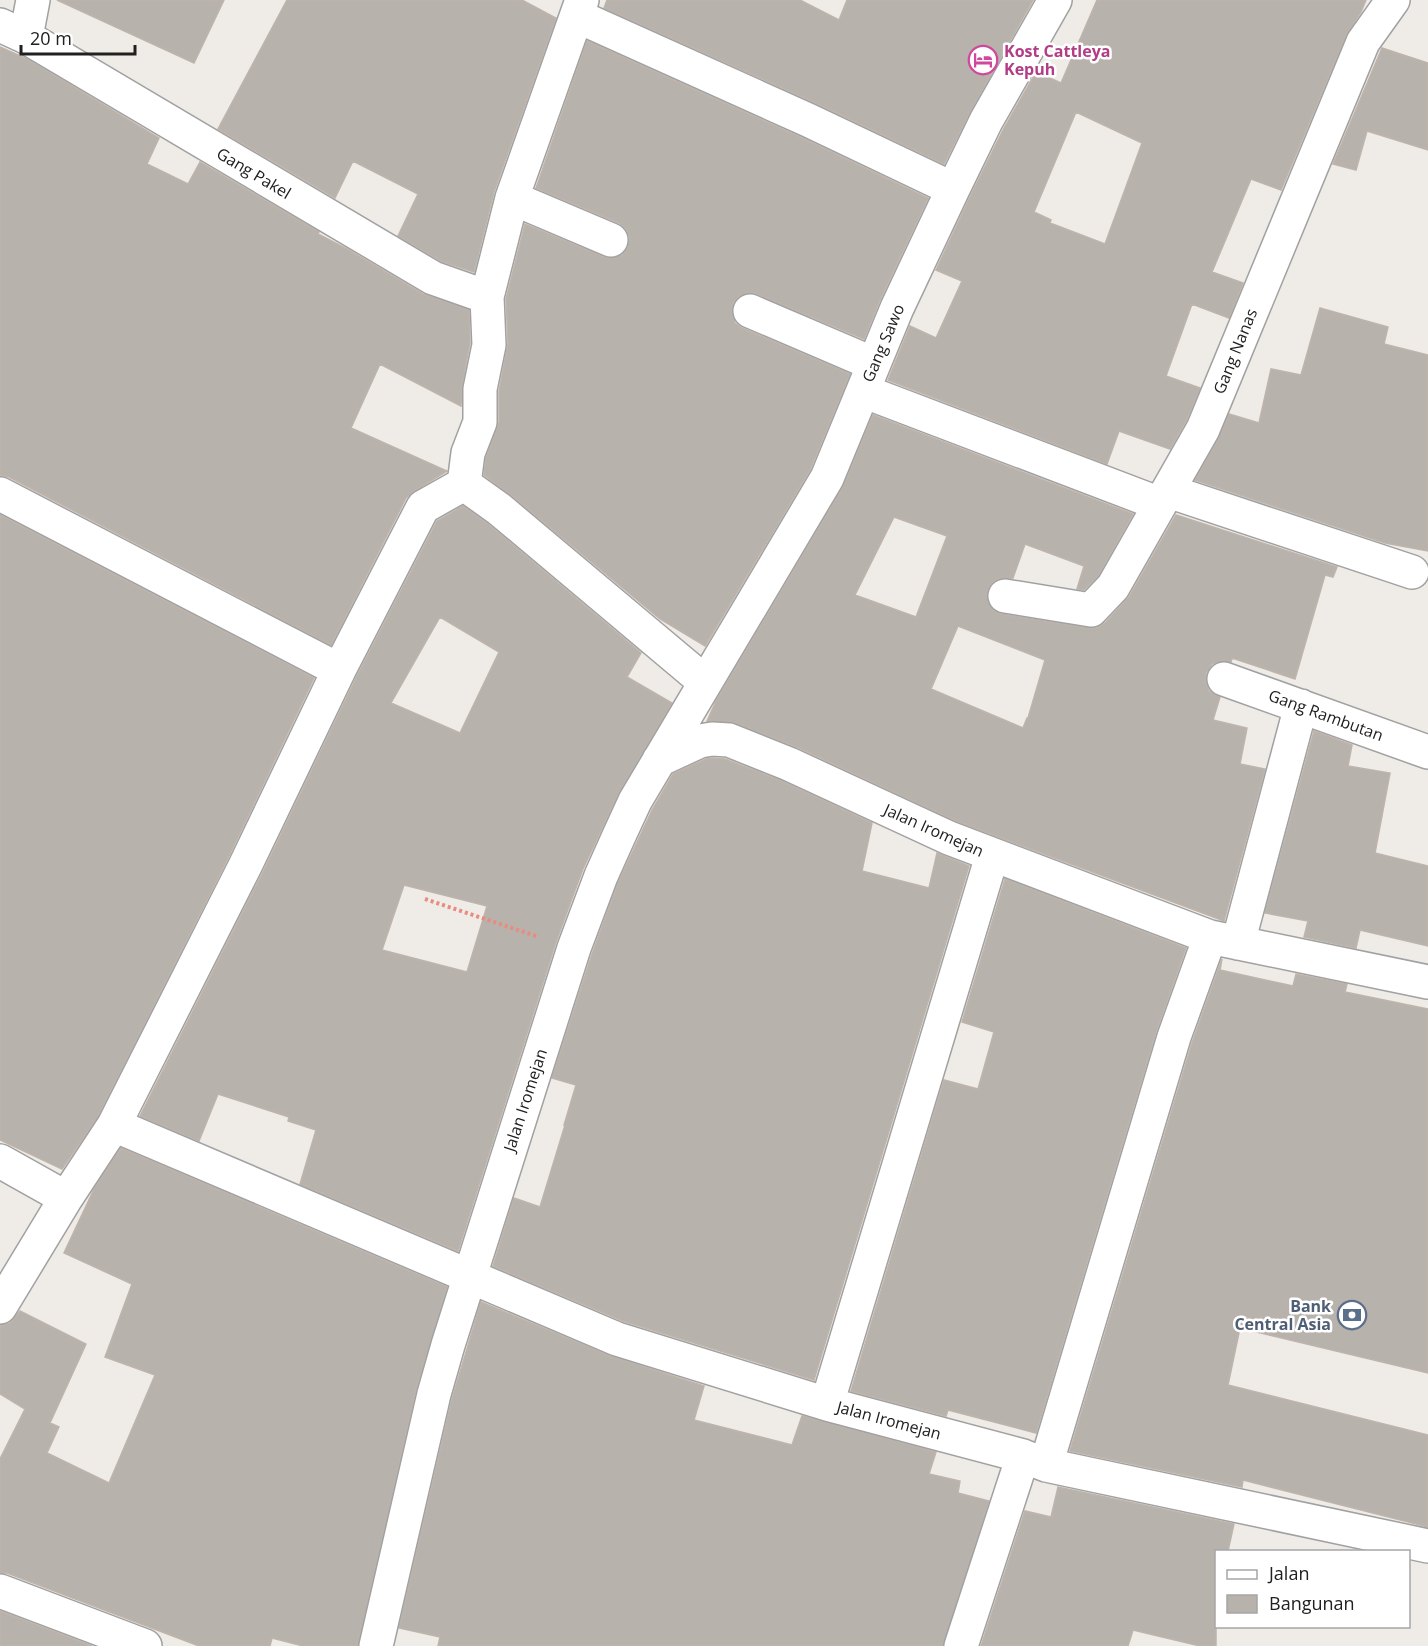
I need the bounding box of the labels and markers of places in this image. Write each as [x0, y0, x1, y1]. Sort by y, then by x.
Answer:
place label: Kost Cattleya Kepuh [1004, 40, 1110, 80]
hotel icon: Kost Cattleya Kepuh [967, 44, 999, 76]
place label: Bank Central Asia [1234, 1295, 1331, 1335]
bank icon: Bank Central Asia [1336, 1299, 1368, 1331]

